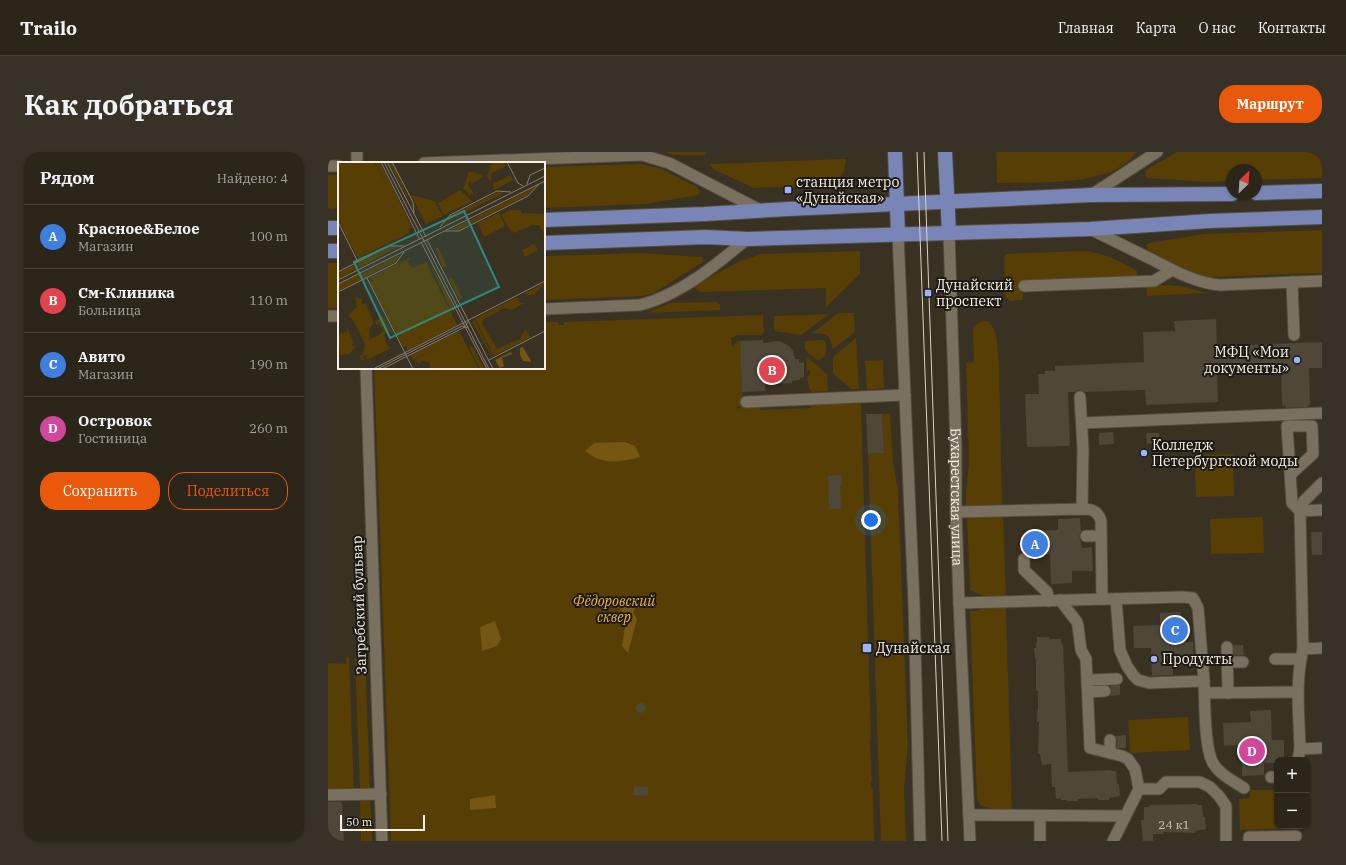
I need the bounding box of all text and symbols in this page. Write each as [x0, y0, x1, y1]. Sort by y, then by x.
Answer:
text: Trailo [20, 16, 77, 40]
text: Главная [1058, 19, 1114, 37]
text: Карта [1136, 19, 1177, 37]
text: О нас [1199, 19, 1236, 37]
text: Контакты [1258, 19, 1326, 37]
button: Маршрут [1219, 85, 1322, 123]
text: Как добраться [24, 86, 234, 123]
inset map [338, 162, 545, 369]
north arrow [1226, 164, 1262, 200]
text: Рядом [40, 167, 95, 189]
text: Найдено: 4 [217, 170, 288, 187]
place label: станция метро «Дунайская» [796, 173, 900, 207]
marker: станция метро «Дунайская» [783, 185, 793, 195]
text: Красное&Белое [78, 219, 200, 238]
text: A [48, 228, 58, 245]
text: 100 m [249, 228, 288, 245]
text: Магазин [78, 238, 134, 255]
place label: Дунайский проспект [936, 276, 1013, 310]
text: См-Клиника [78, 283, 175, 302]
marker: Дунайский проспект [923, 288, 933, 298]
text: B [48, 292, 58, 309]
text: 110 m [249, 292, 288, 309]
text: Больница [78, 302, 141, 319]
place label: МФЦ «Мои документы» [1204, 343, 1289, 377]
text: Авито [78, 347, 125, 366]
pin: B [759, 355, 785, 385]
marker: МФЦ «Мои документы» [1292, 355, 1302, 365]
text: C [49, 356, 57, 373]
text: 190 m [249, 356, 288, 373]
text: Магазин [78, 366, 134, 383]
text: Островок [78, 411, 152, 430]
text: D [48, 420, 58, 437]
text: 260 m [249, 420, 288, 437]
street label: Бухарестская улица [946, 427, 967, 567]
text: Гостиница [78, 430, 147, 447]
place label: Колледж Петербургской моды [1152, 436, 1298, 470]
marker: Колледж Петербургской моды [1139, 448, 1149, 458]
button: Сохранить [40, 472, 160, 510]
button: Поделиться [168, 472, 288, 510]
your location [861, 510, 881, 530]
pin: A [1022, 529, 1048, 559]
street label: Загребский бульвар [348, 535, 370, 675]
park label: Фёдоровский сквер [573, 592, 655, 626]
pin: C [1162, 615, 1188, 645]
place label: Дунайская [876, 639, 950, 657]
marker: Дунайская [861, 642, 873, 654]
place label: Продукты [1162, 650, 1232, 668]
marker: Продукты [1149, 654, 1159, 664]
pin: D [1239, 736, 1265, 766]
map controls [1274, 757, 1310, 829]
button: + [1274, 757, 1310, 793]
button: − [1274, 793, 1310, 829]
scale bar [340, 813, 425, 832]
text: 50 m [346, 815, 372, 829]
house number: 24 к1 [1158, 817, 1190, 832]

